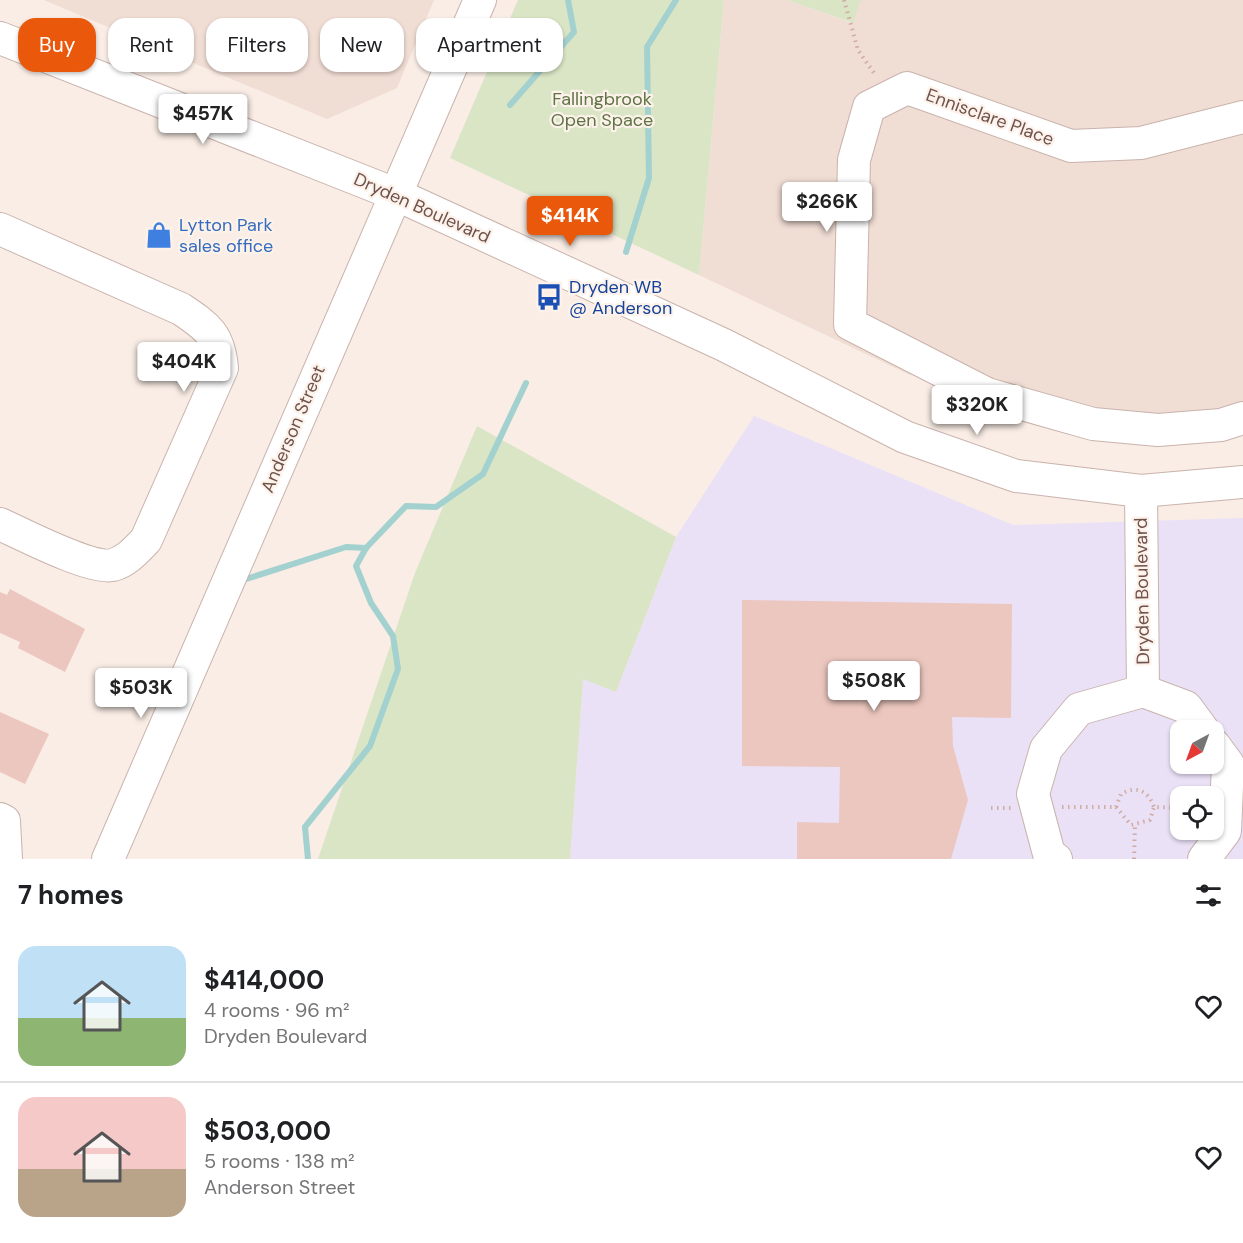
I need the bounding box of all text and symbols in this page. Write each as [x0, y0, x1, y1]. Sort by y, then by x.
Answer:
chip: Buy [18, 18, 96, 72]
chip: Rent [108, 18, 194, 72]
chip: Filters [206, 18, 308, 72]
chip: New [320, 18, 404, 72]
chip: Apartment [416, 18, 563, 72]
street label: Ennisclare Place [923, 83, 1057, 151]
park label: Fallingbrook Open Space [551, 87, 653, 132]
pin: $457K [161, 94, 245, 145]
text: $457K [172, 100, 234, 126]
street label: Dryden Boulevard [350, 167, 494, 249]
pin: $266K [785, 182, 869, 233]
text: $266K [796, 188, 858, 214]
pin: $414K [528, 196, 612, 247]
text: $414K [541, 202, 599, 228]
place label: Lytton Park sales office [179, 213, 273, 258]
shop icon: Lytton Park sales office [144, 220, 174, 250]
place label: Dryden WB @ Anderson [569, 275, 672, 320]
bus stop icon: Dryden WB @ Anderson [534, 282, 564, 312]
pin: $404K [142, 342, 226, 393]
text: $404K [151, 348, 217, 374]
street label: Anderson Street [255, 362, 331, 496]
pin: $320K [935, 385, 1019, 436]
text: $320K [946, 391, 1008, 417]
street label: Dryden Boulevard [1129, 517, 1155, 665]
pin: $508K [832, 661, 916, 712]
text: $508K [842, 667, 906, 693]
pin: $503K [99, 668, 183, 719]
text: $503K [109, 674, 173, 700]
north arrow [1170, 720, 1224, 774]
map controls [1170, 720, 1224, 840]
button: locate [1170, 786, 1224, 840]
text: 7 homes [18, 878, 124, 912]
icon: filters [1192, 879, 1225, 912]
text: $414,000 [204, 963, 324, 997]
icon: home [66, 970, 138, 1042]
icon: heart [1192, 990, 1225, 1023]
text: 4 rooms · 96 m² [204, 997, 350, 1023]
text: Dryden Boulevard [204, 1023, 367, 1049]
text: $503,000 [204, 1114, 331, 1148]
icon: home [66, 1121, 138, 1193]
icon: heart [1192, 1141, 1225, 1174]
text: 5 rooms · 138 m² [204, 1148, 355, 1174]
text: Anderson Street [204, 1174, 355, 1200]

